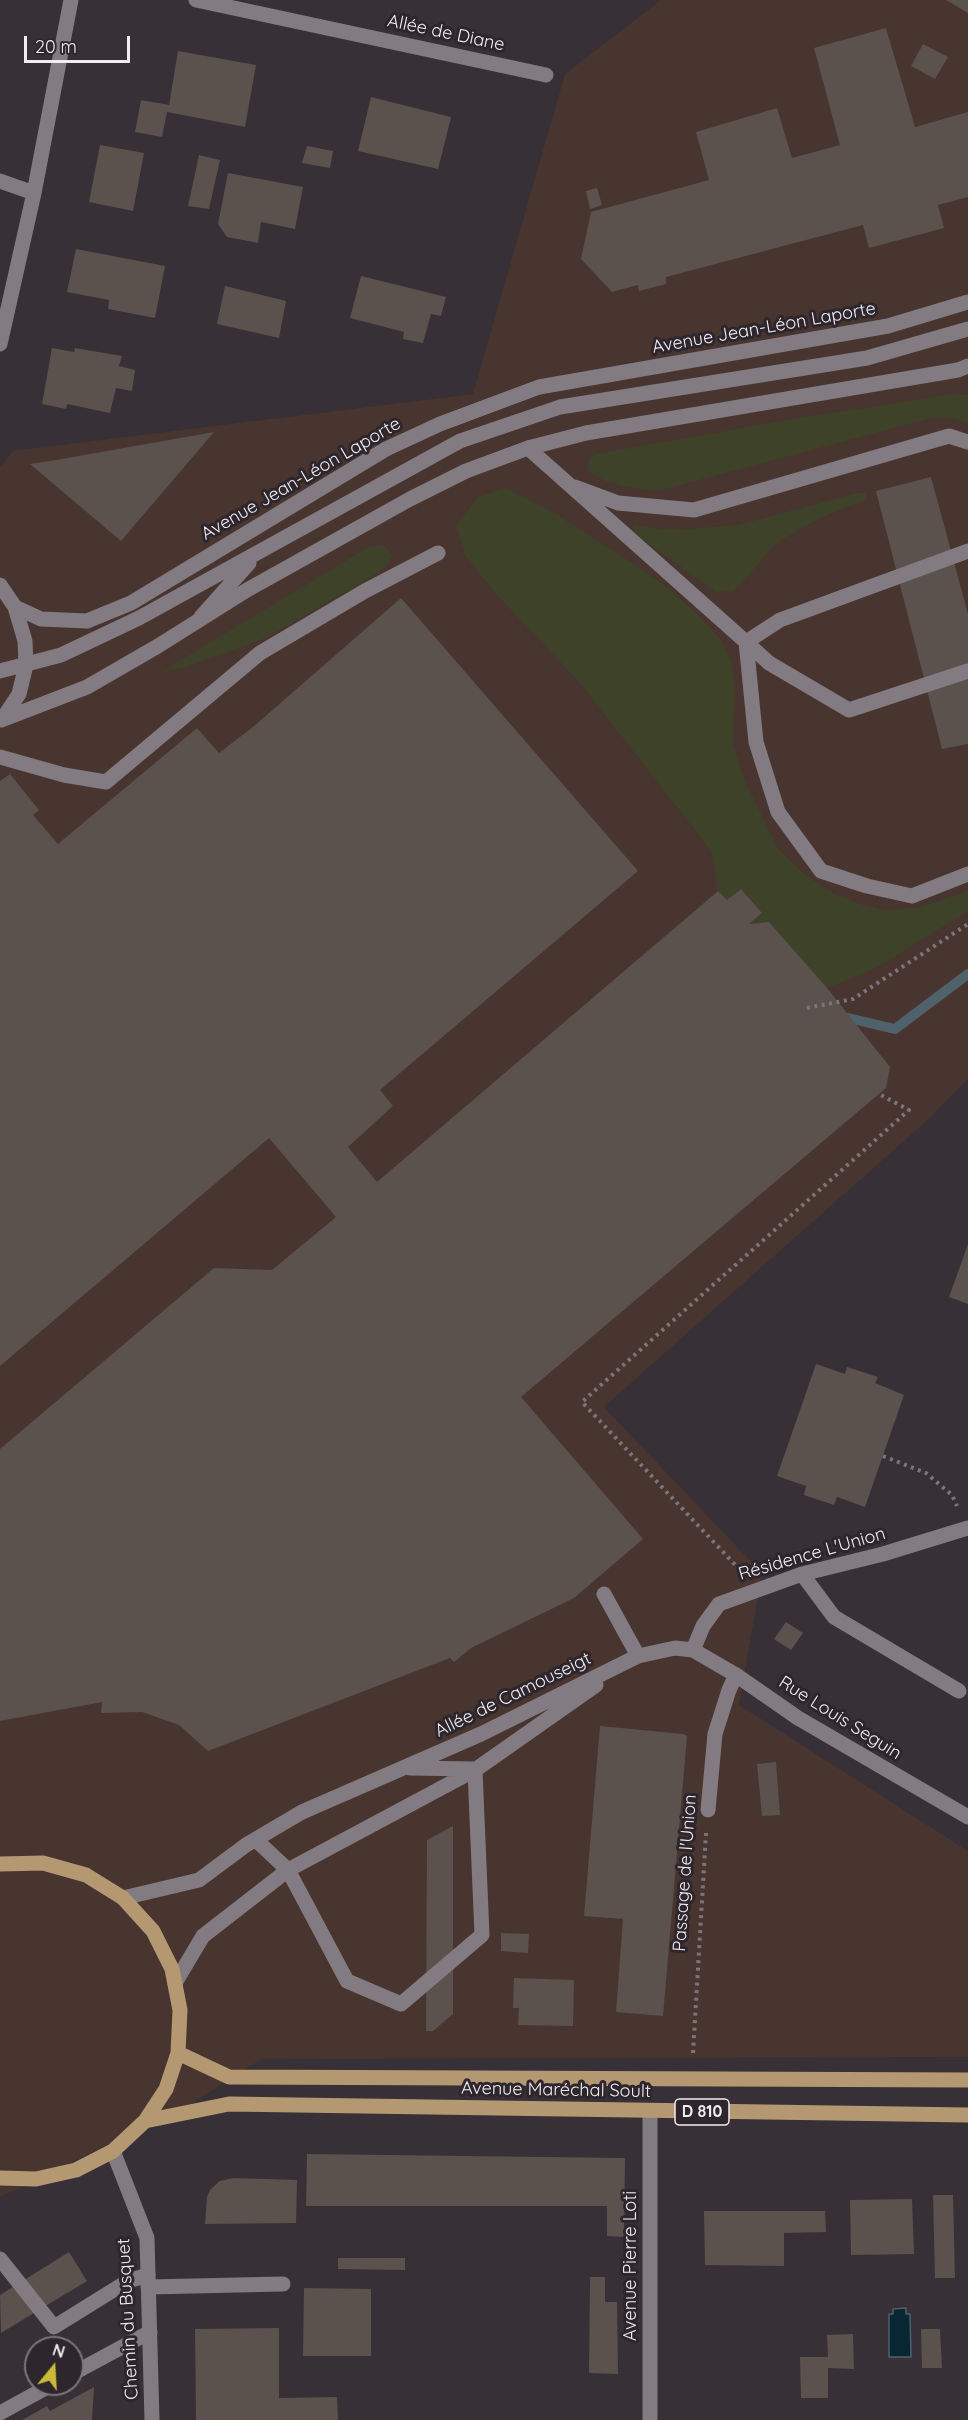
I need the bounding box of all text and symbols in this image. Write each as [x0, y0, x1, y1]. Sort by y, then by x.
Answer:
street label: Allée de Diane [385, 10, 507, 56]
scale bar [27, 24, 134, 62]
text: 20 m [35, 35, 77, 58]
street label: Avenue Jean-Léon Laporte [651, 298, 877, 358]
street label: Avenue Jean-Léon Laporte [197, 413, 405, 545]
street label: Résidence L'Union [736, 1523, 888, 1585]
street label: Allée de Camouseigt [431, 1648, 595, 1742]
street label: Rue Louis Seguin [775, 1672, 905, 1764]
street label: Passage de l'Union [669, 1794, 701, 1952]
street label: Avenue Maréchal Soult [461, 2078, 651, 2102]
road number: D 810 [675, 2099, 729, 2125]
street label: Avenue Pierre Loti [620, 2191, 642, 2341]
street label: Chemin du Busquet [113, 2238, 143, 2400]
north arrow [24, 2336, 84, 2396]
text: N [50, 2339, 68, 2362]

